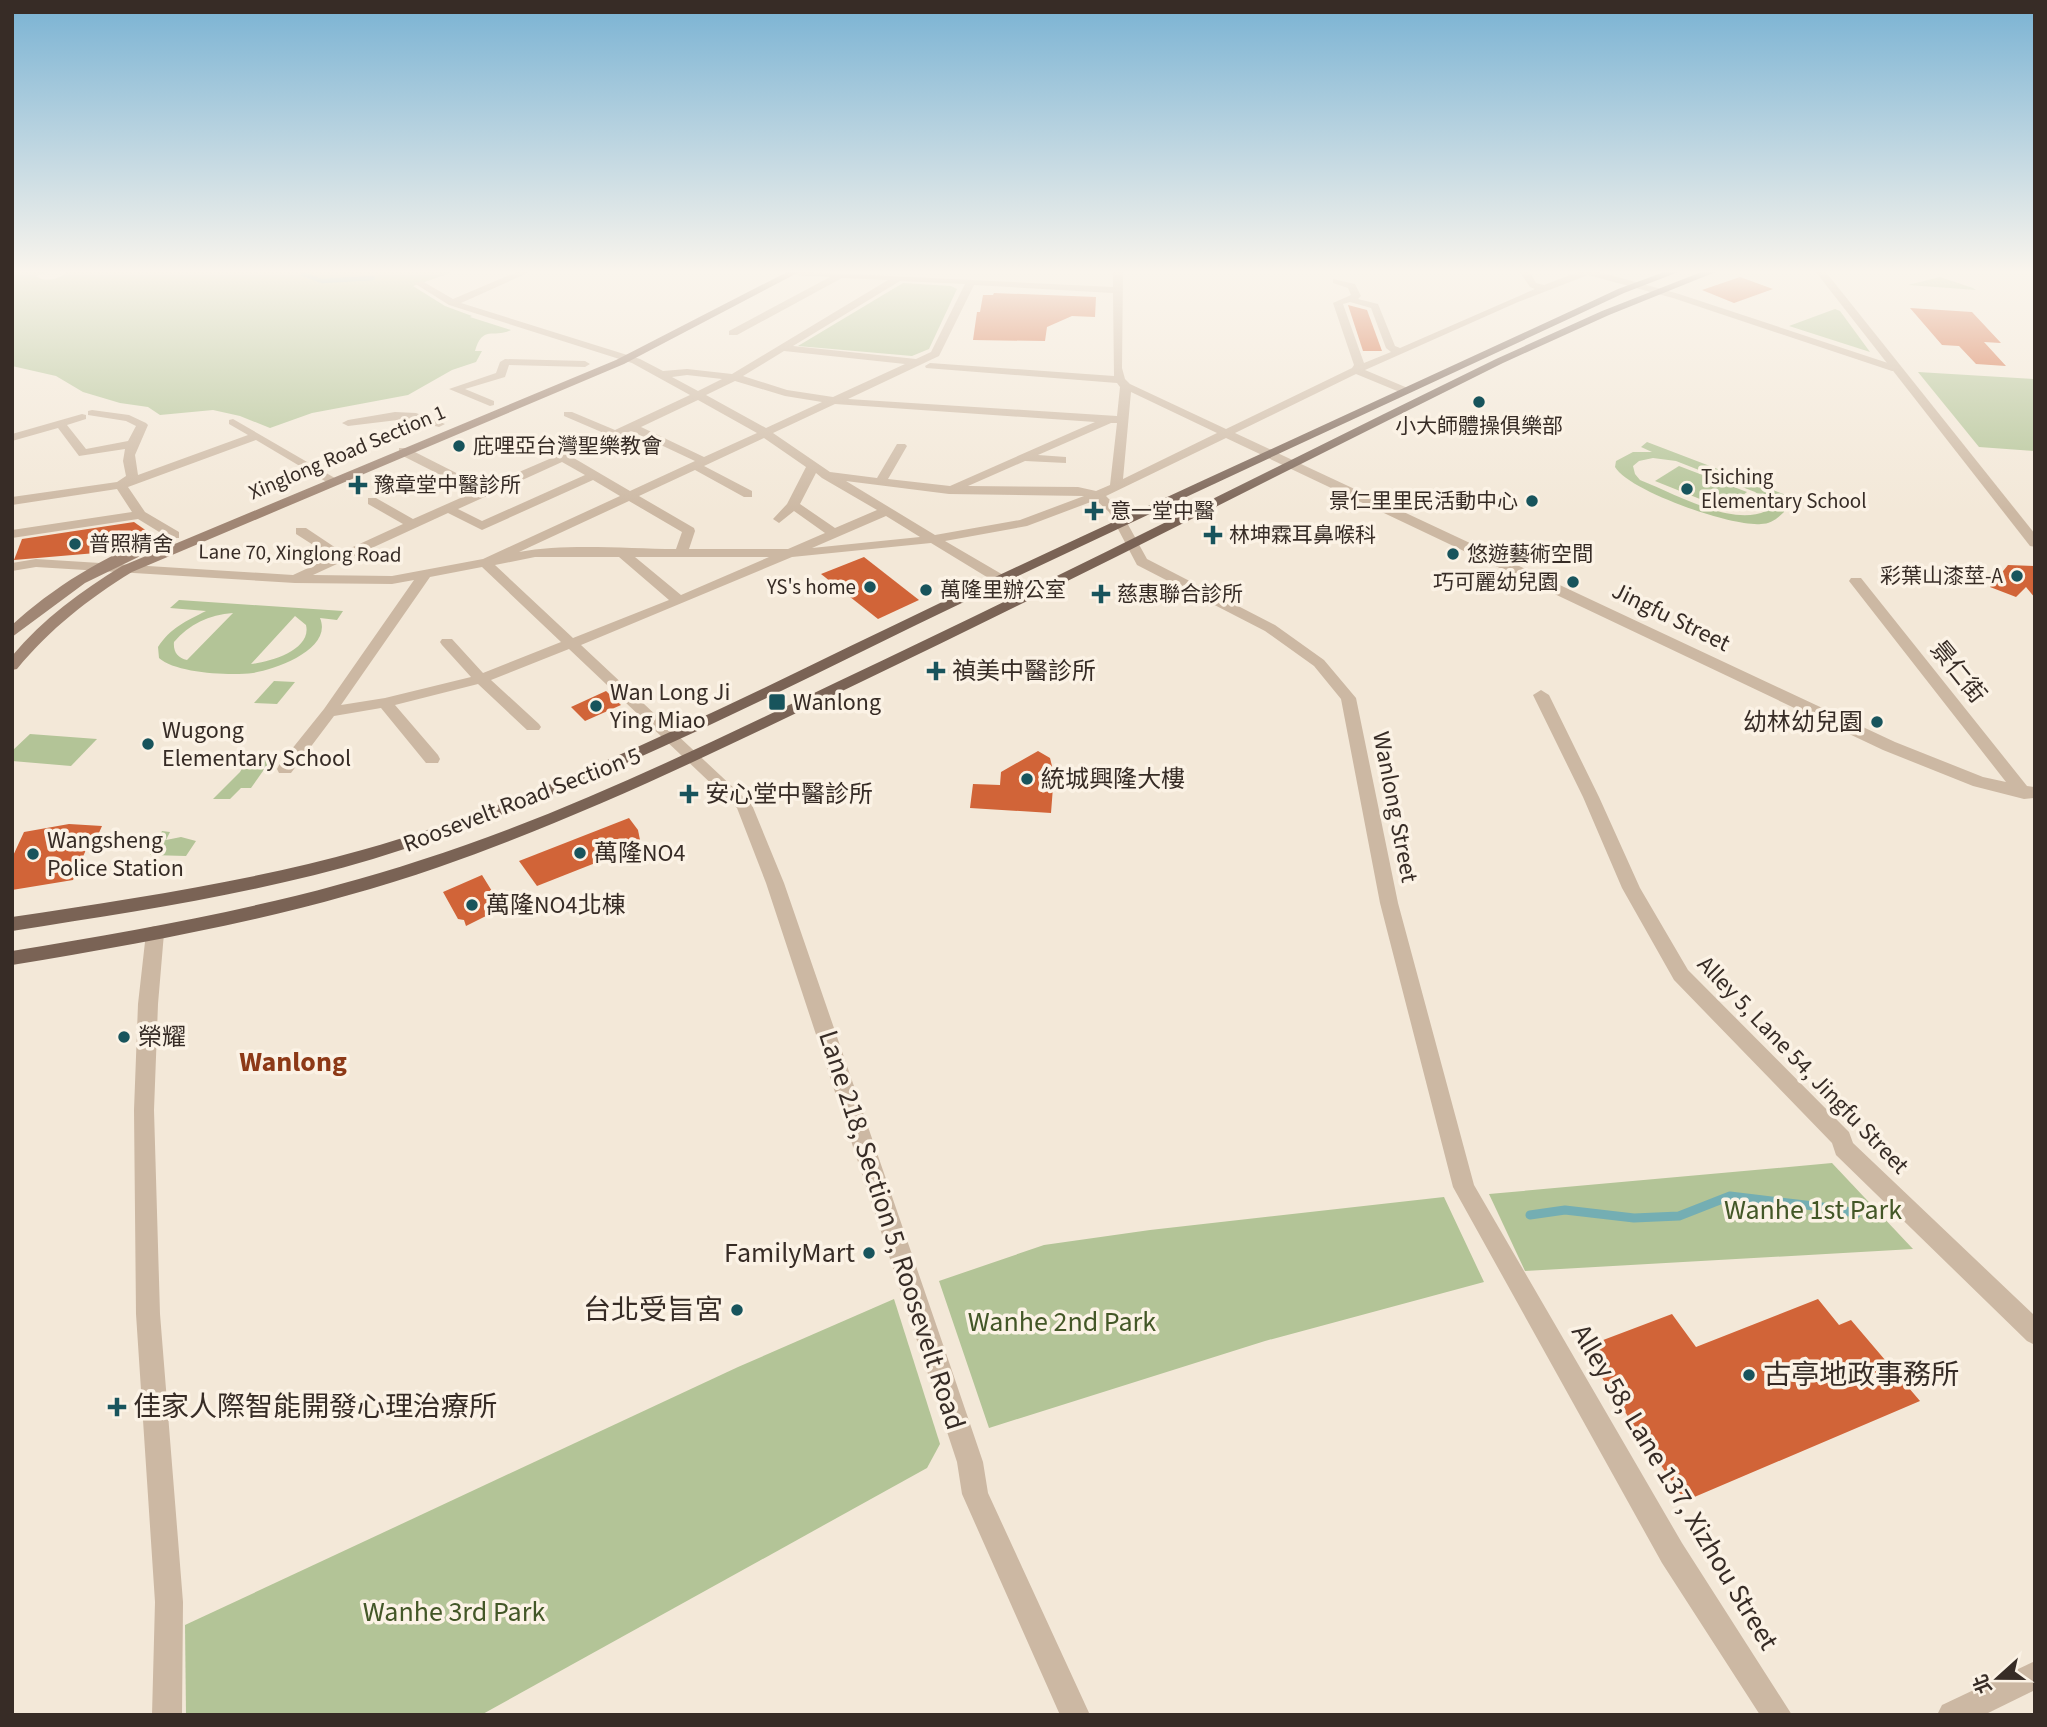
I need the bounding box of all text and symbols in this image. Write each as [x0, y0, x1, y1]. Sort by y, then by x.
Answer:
marker: 小大師體操俱樂部 [1471, 394, 1487, 410]
street label: Xinglong Road Section 1 [244, 397, 450, 507]
place label: 小大師體操俱樂部 [1395, 411, 1563, 441]
place label: 庇哩亞台灣聖樂教會 [473, 431, 662, 461]
marker: 庇哩亞台灣聖樂教會 [451, 438, 467, 454]
place label: Tsiching Elementary School [1701, 462, 1867, 516]
place label: 豫章堂中醫診所 [374, 470, 521, 500]
marker: 豫章堂中醫診所 [348, 475, 368, 495]
marker: Tsiching Elementary School [1679, 481, 1695, 497]
place label: 景仁里里民活動中心 [1329, 486, 1518, 516]
marker: 景仁里里民活動中心 [1524, 493, 1540, 509]
place label: 意一堂中醫 [1110, 496, 1215, 526]
marker: 意一堂中醫 [1084, 501, 1104, 521]
place label: 林坤霖耳鼻喉科 [1229, 520, 1376, 550]
marker: 林坤霖耳鼻喉科 [1203, 525, 1223, 545]
place label: 普照精舍 [89, 529, 173, 559]
marker: 普照精舍 [67, 536, 83, 552]
street label: Lane 70, Xinglong Road [198, 536, 402, 570]
place label: 悠遊藝術空間 [1467, 539, 1593, 569]
marker: 悠遊藝術空間 [1445, 546, 1461, 562]
place label: 彩葉山漆莖-A [1880, 561, 2004, 591]
place label: 巧可麗幼兒園 [1433, 567, 1559, 597]
marker: 彩葉山漆莖-A [2009, 568, 2025, 584]
place label: YS's home [766, 572, 856, 602]
street label: Jingfu Street [1606, 573, 1736, 661]
marker: 巧可麗幼兒園 [1565, 574, 1581, 590]
place label: 萬隆里辦公室 [940, 575, 1066, 605]
marker: YS's home [862, 579, 878, 595]
place label: 慈惠聯合診所 [1117, 579, 1243, 609]
marker: 萬隆里辦公室 [918, 582, 934, 598]
marker: 慈惠聯合診所 [1091, 584, 1111, 604]
street label: 景仁街 [1922, 633, 1994, 711]
place label: 禎美中醫診所 [952, 654, 1096, 689]
marker: 禎美中醫診所 [926, 661, 946, 681]
place label: Wan Long Ji Ying Miao [609, 675, 730, 738]
place label: Wanlong [793, 685, 881, 720]
marker: Wanlong [767, 692, 787, 712]
marker: Wan Long Ji Ying Miao [588, 698, 604, 714]
place label: 幼林幼兒園 [1743, 705, 1863, 740]
place label: Wugong Elementary School [162, 713, 351, 776]
marker: 幼林幼兒園 [1869, 714, 1885, 730]
street label: Wanlong Street [1363, 729, 1427, 885]
marker: Wugong Elementary School [140, 736, 156, 752]
street label: Roosevelt Road Section 5 [398, 738, 646, 862]
place label: 統城興隆大樓 [1041, 762, 1185, 797]
marker: 統城興隆大樓 [1019, 771, 1035, 787]
place label: 安心堂中醫診所 [705, 777, 873, 812]
marker: 安心堂中醫診所 [679, 784, 699, 804]
place label: Wangsheng Police Station [47, 823, 184, 886]
place label: 萬隆NO4 [594, 836, 685, 871]
marker: 萬隆NO4 [572, 845, 588, 861]
marker: Wangsheng Police Station [25, 846, 41, 862]
place label: 萬隆NO4北棟 [486, 888, 625, 923]
marker: 萬隆NO4北棟 [464, 897, 480, 913]
street label: Alley 5, Lane 54, Jingfu Street [1689, 948, 1917, 1182]
place label: 榮耀 [138, 1020, 186, 1055]
street label: Lane 218, Section 5, Roosevelt Road [808, 1025, 976, 1435]
marker: 榮耀 [116, 1029, 132, 1045]
district label: Wanlong [239, 1042, 347, 1082]
park label: Wanhe 1st Park [1724, 1190, 1902, 1230]
place label: FamilyMart [724, 1233, 856, 1273]
marker: FamilyMart [861, 1245, 877, 1261]
place label: 台北受旨宮 [583, 1290, 723, 1330]
marker: 台北受旨宮 [729, 1302, 745, 1318]
park label: Wanhe 2nd Park [968, 1302, 1156, 1342]
street label: Alley 58, Lane 137, Xizhou Street [1562, 1316, 1789, 1658]
place label: 古亭地政事務所 [1763, 1355, 1959, 1395]
marker: 古亭地政事務所 [1741, 1367, 1757, 1383]
place label: 佳家人際智能開發心理治療所 [133, 1387, 497, 1427]
marker: 佳家人際智能開發心理治療所 [107, 1397, 127, 1417]
park label: Wanhe 3rd Park [363, 1592, 545, 1632]
north arrow [1963, 1643, 2033, 1713]
text: 北 [1968, 1670, 2000, 1697]

